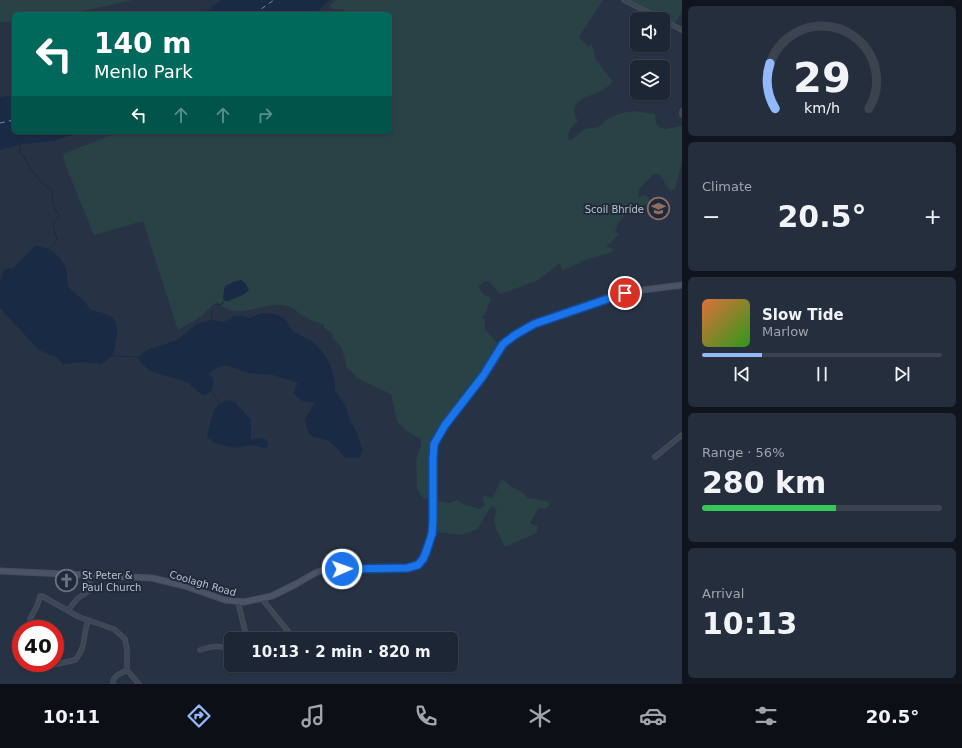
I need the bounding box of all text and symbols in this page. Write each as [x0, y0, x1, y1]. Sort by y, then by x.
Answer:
map controls [630, 12, 670, 100]
button: sound [630, 12, 670, 52]
text: 140 m [94, 27, 191, 60]
icon: left [28, 28, 80, 80]
text: 29 [793, 53, 851, 102]
button: layers [630, 60, 670, 100]
text: Menlo Park [94, 61, 193, 82]
text: km/h [804, 99, 840, 115]
icon: left [128, 104, 150, 126]
icon: ahead [170, 104, 192, 126]
icon: ahead [212, 104, 234, 126]
icon: right [254, 104, 276, 126]
text: Climate [702, 179, 752, 194]
school or university icon: Scoil Bhríde [646, 196, 672, 222]
text: 20.5° [777, 199, 867, 234]
place label: Scoil Bhríde [585, 204, 644, 215]
text: − [702, 204, 720, 229]
text: + [924, 204, 942, 229]
pin [608, 276, 642, 310]
icon: arrive [614, 282, 636, 304]
text: Slow Tide [762, 306, 844, 324]
text: Marlow [762, 324, 809, 339]
icon: previous [731, 363, 753, 385]
icon: pause [811, 363, 833, 385]
icon: next [891, 363, 913, 385]
text: Range · 56% [702, 445, 785, 460]
text: 280 km [702, 465, 826, 500]
position arrow [321, 548, 363, 590]
church icon: St Peter & Paul Church [53, 568, 79, 594]
street label: Coolagh Road [168, 569, 238, 598]
place label: St Peter & Paul Church [82, 570, 141, 593]
text: Arrival [702, 586, 744, 601]
text: 10:13 [702, 606, 798, 641]
speed limit sign: 40 [12, 620, 64, 672]
text: 10:13 · 2 min · 820 m [251, 643, 431, 661]
icon: directions [185, 702, 213, 730]
icon: music [299, 702, 327, 730]
icon: phone [412, 702, 440, 730]
icon: climate [526, 702, 554, 730]
icon: car [639, 702, 667, 730]
icon: filters [752, 702, 780, 730]
text: 10:11 [43, 706, 100, 727]
text: 20.5° [866, 706, 919, 727]

